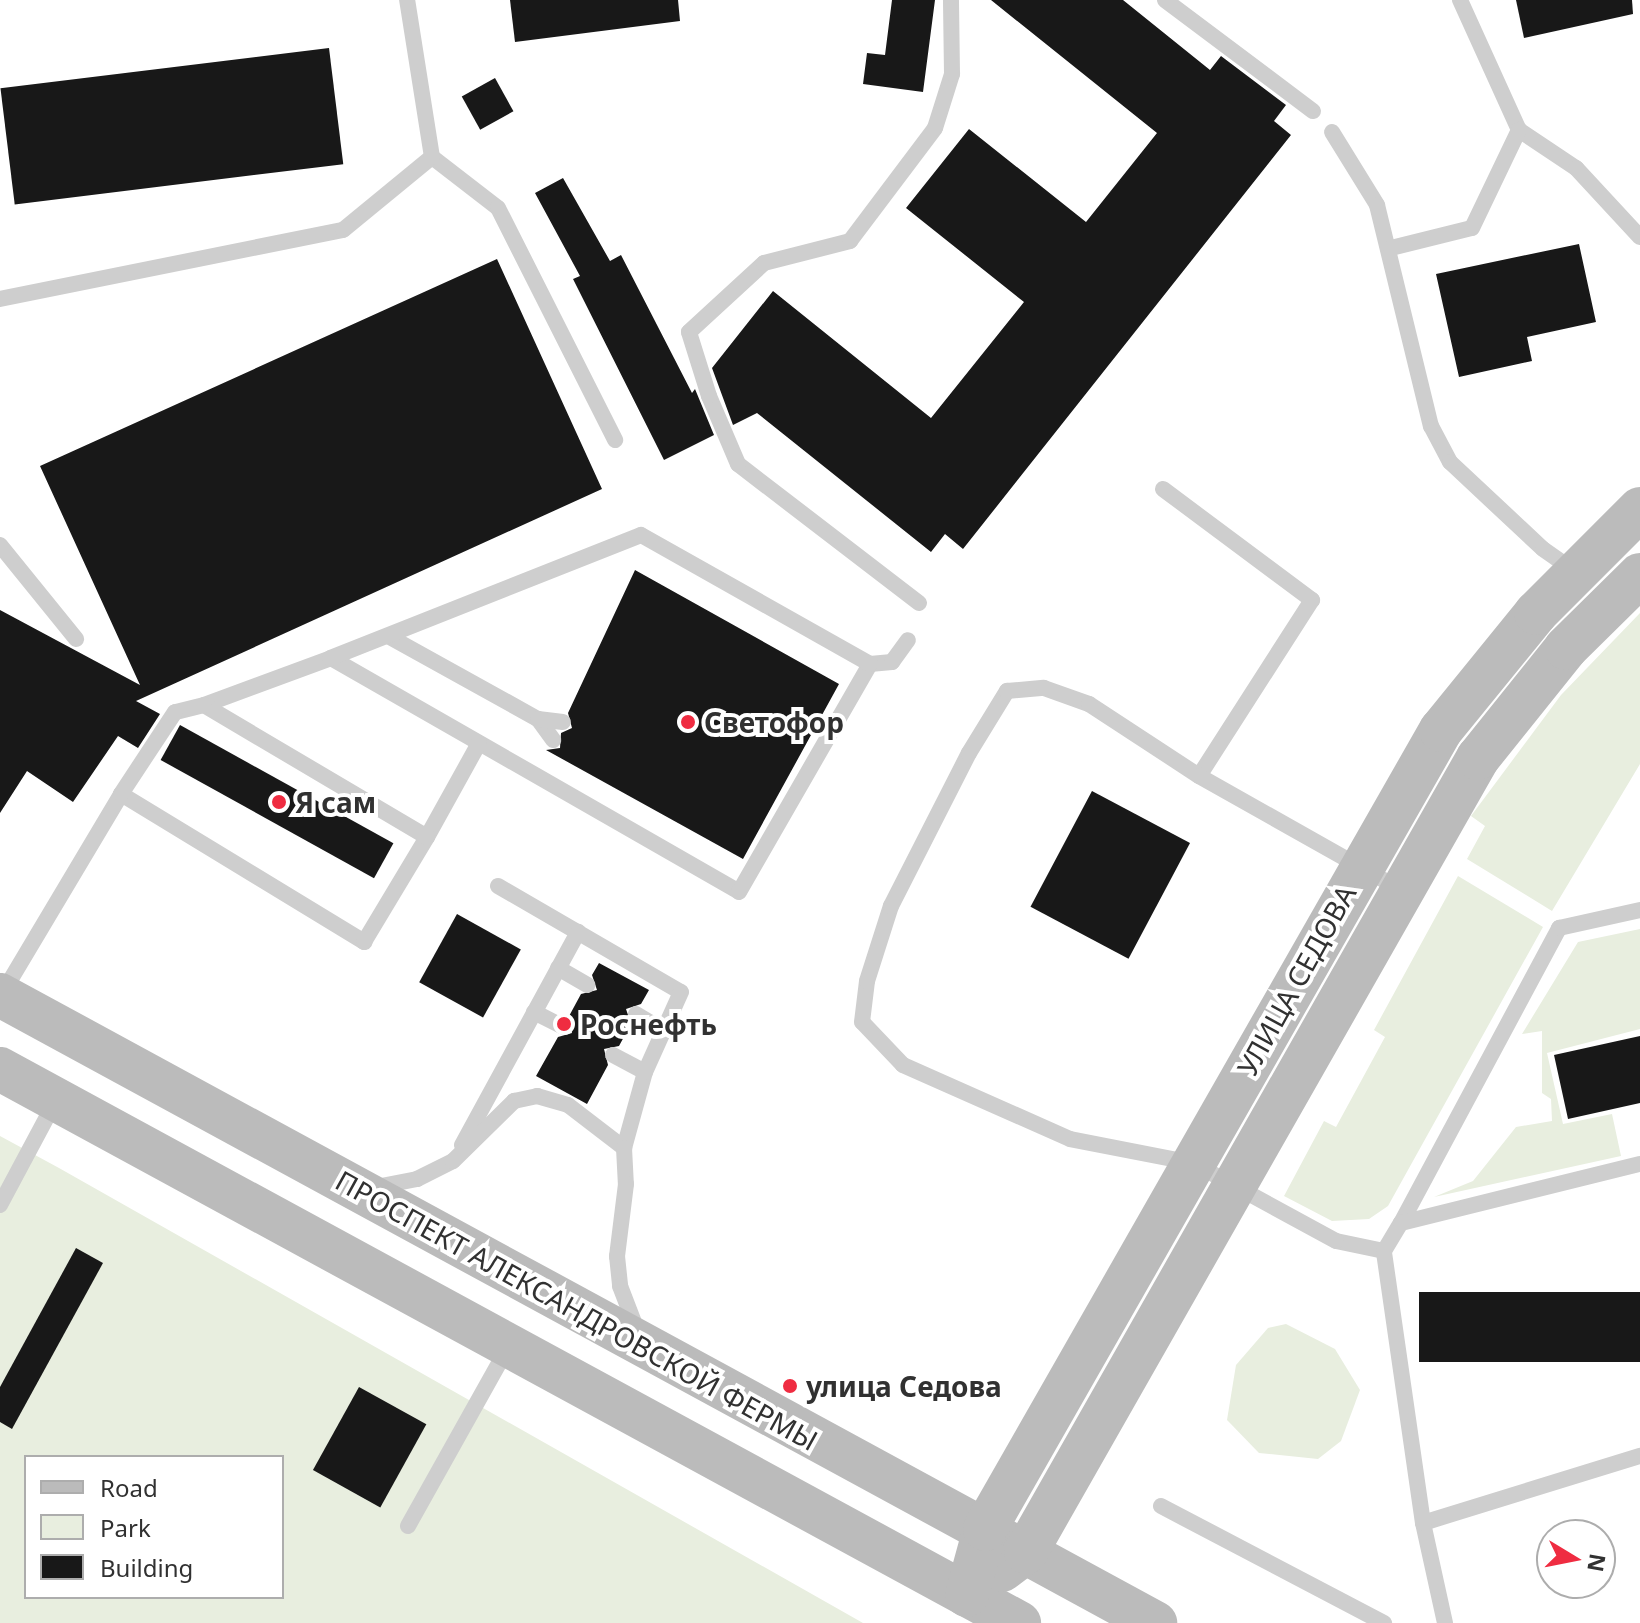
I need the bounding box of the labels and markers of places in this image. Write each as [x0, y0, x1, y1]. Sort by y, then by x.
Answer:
place label: Светофор [704, 705, 844, 739]
marker: Светофор [679, 713, 697, 731]
place label: Я сам [295, 785, 376, 819]
marker: Я сам [270, 793, 288, 811]
place label: Роснефть [580, 1007, 717, 1041]
marker: Роснефть [555, 1015, 573, 1033]
place label: улица Седова [806, 1369, 1002, 1403]
marker: улица Седова [781, 1377, 799, 1395]

